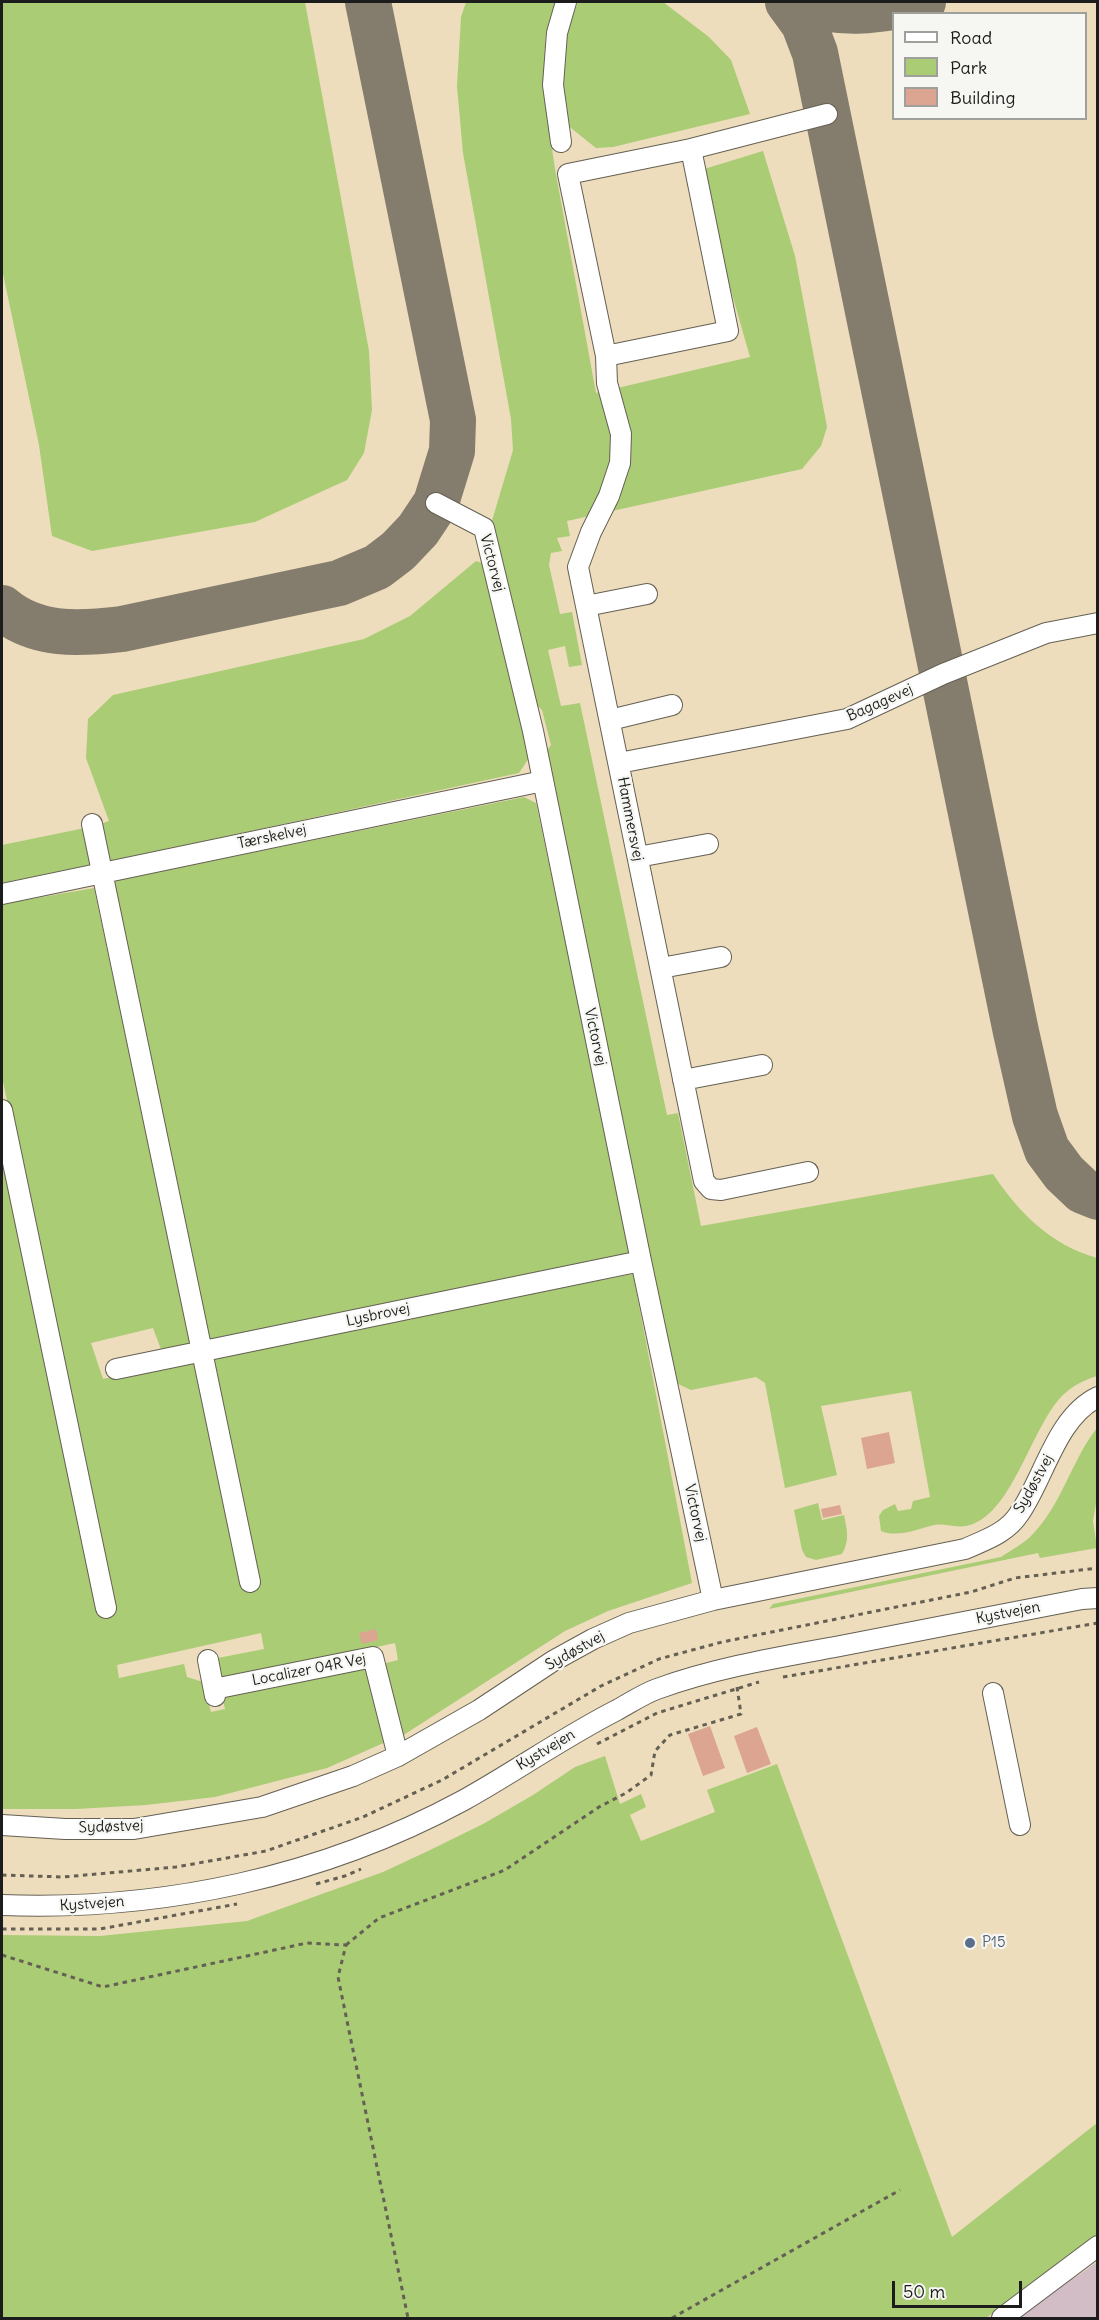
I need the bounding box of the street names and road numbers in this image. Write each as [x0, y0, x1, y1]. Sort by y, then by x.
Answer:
street label: Victorvej [476, 532, 508, 594]
street label: Bagagevej [844, 680, 916, 726]
street label: Hammersvej [613, 775, 647, 863]
street label: Tærskelvej [236, 821, 308, 853]
street label: Victorvej [580, 1006, 610, 1068]
street label: Lysbrovej [344, 1299, 412, 1331]
street label: Sydøstvej [1010, 1451, 1058, 1517]
street label: Victorvej [680, 1482, 710, 1544]
street label: Kystvejen [974, 1598, 1042, 1628]
street label: Sydøstvej [542, 1627, 608, 1675]
street label: Localizer 04R Vej [250, 1650, 368, 1690]
street label: Kystvejen [514, 1726, 578, 1774]
street label: Sydøstvej [78, 1817, 144, 1837]
street label: Kystvejen [59, 1893, 125, 1915]

